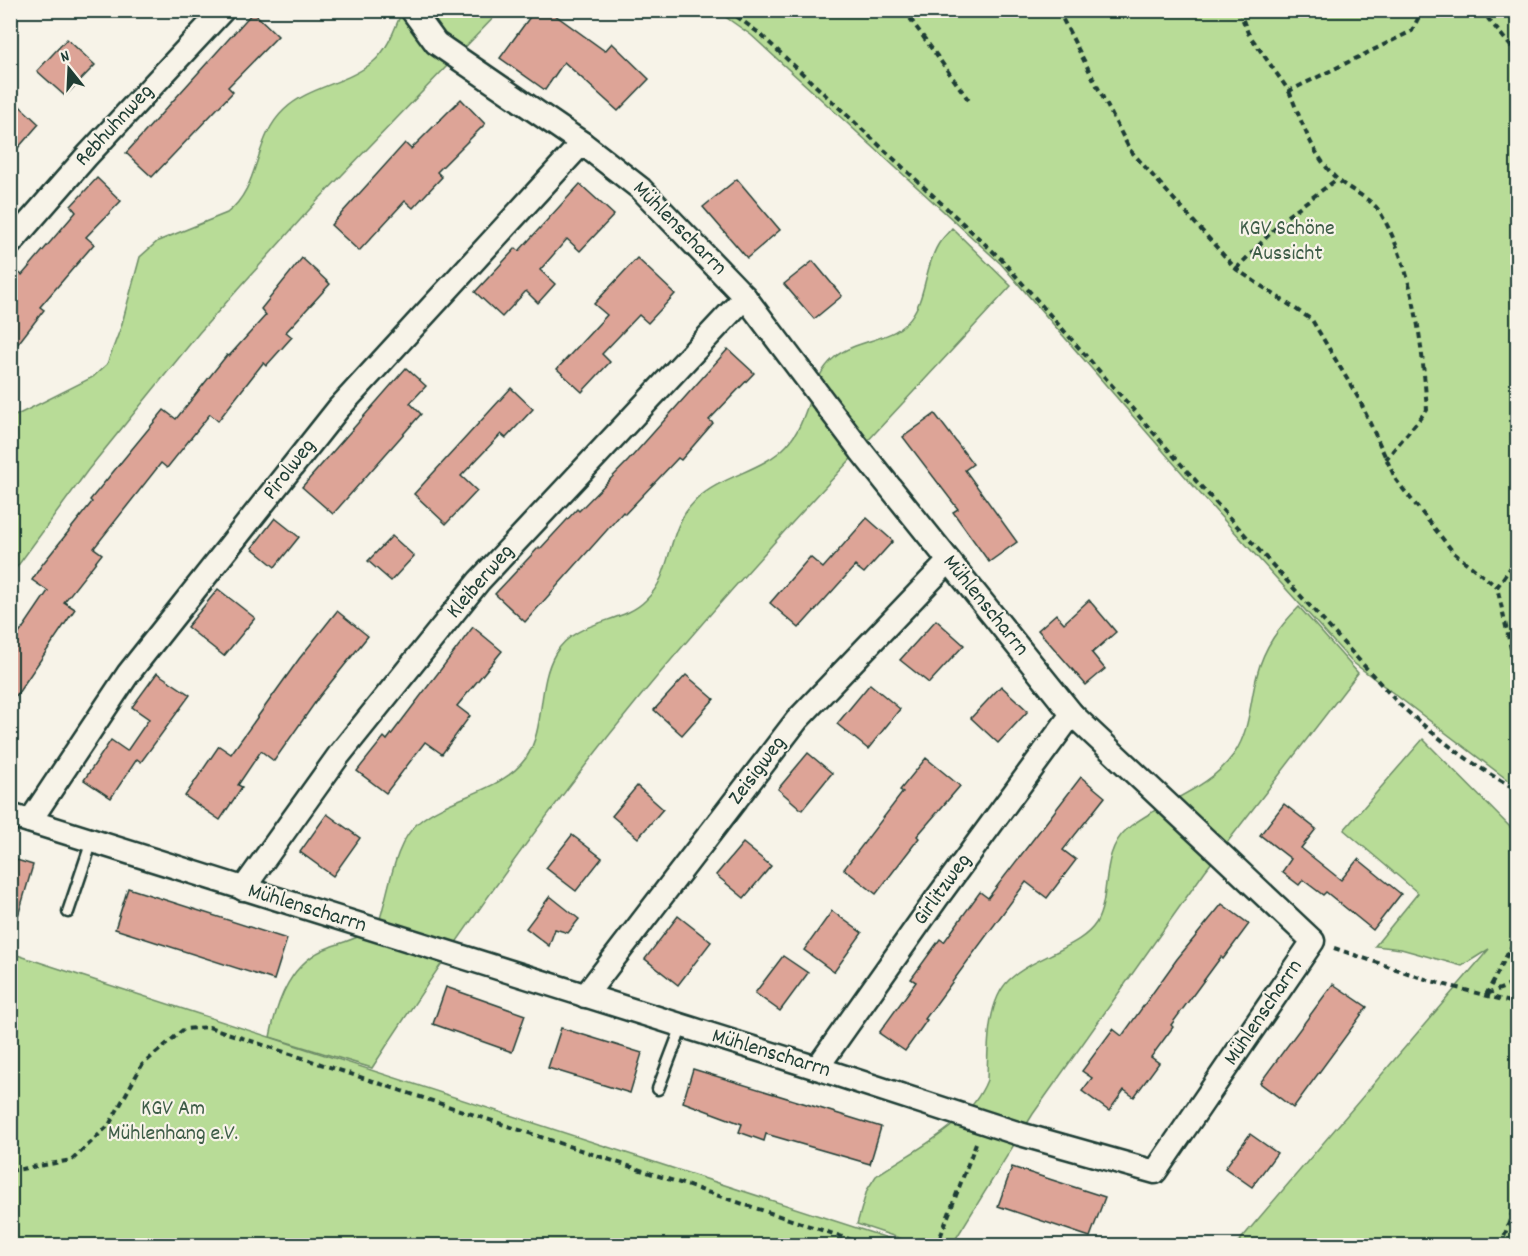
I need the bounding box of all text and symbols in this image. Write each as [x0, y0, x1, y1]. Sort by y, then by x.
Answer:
north arrow [39, 39, 99, 99]
text: N [58, 45, 73, 69]
street label: Rebhuhnweg [68, 78, 162, 174]
street label: Mühlenscharrn [625, 175, 733, 283]
park label: KGV Schöne Aussicht [1239, 214, 1335, 270]
street label: Pirolweg [256, 433, 324, 507]
street label: Kleiberweg [440, 538, 522, 626]
street label: Mühlenscharrn [934, 549, 1036, 663]
street label: Zeisigweg [722, 730, 794, 812]
street label: Girlitzweg [906, 848, 980, 932]
street label: Mühlenscharrn [244, 876, 370, 942]
street label: Mühlenscharrn [1217, 954, 1311, 1072]
street label: Mühlenscharrn [708, 1021, 834, 1087]
park label: KGV Am Mühlenhang e.V. [108, 1094, 238, 1150]

